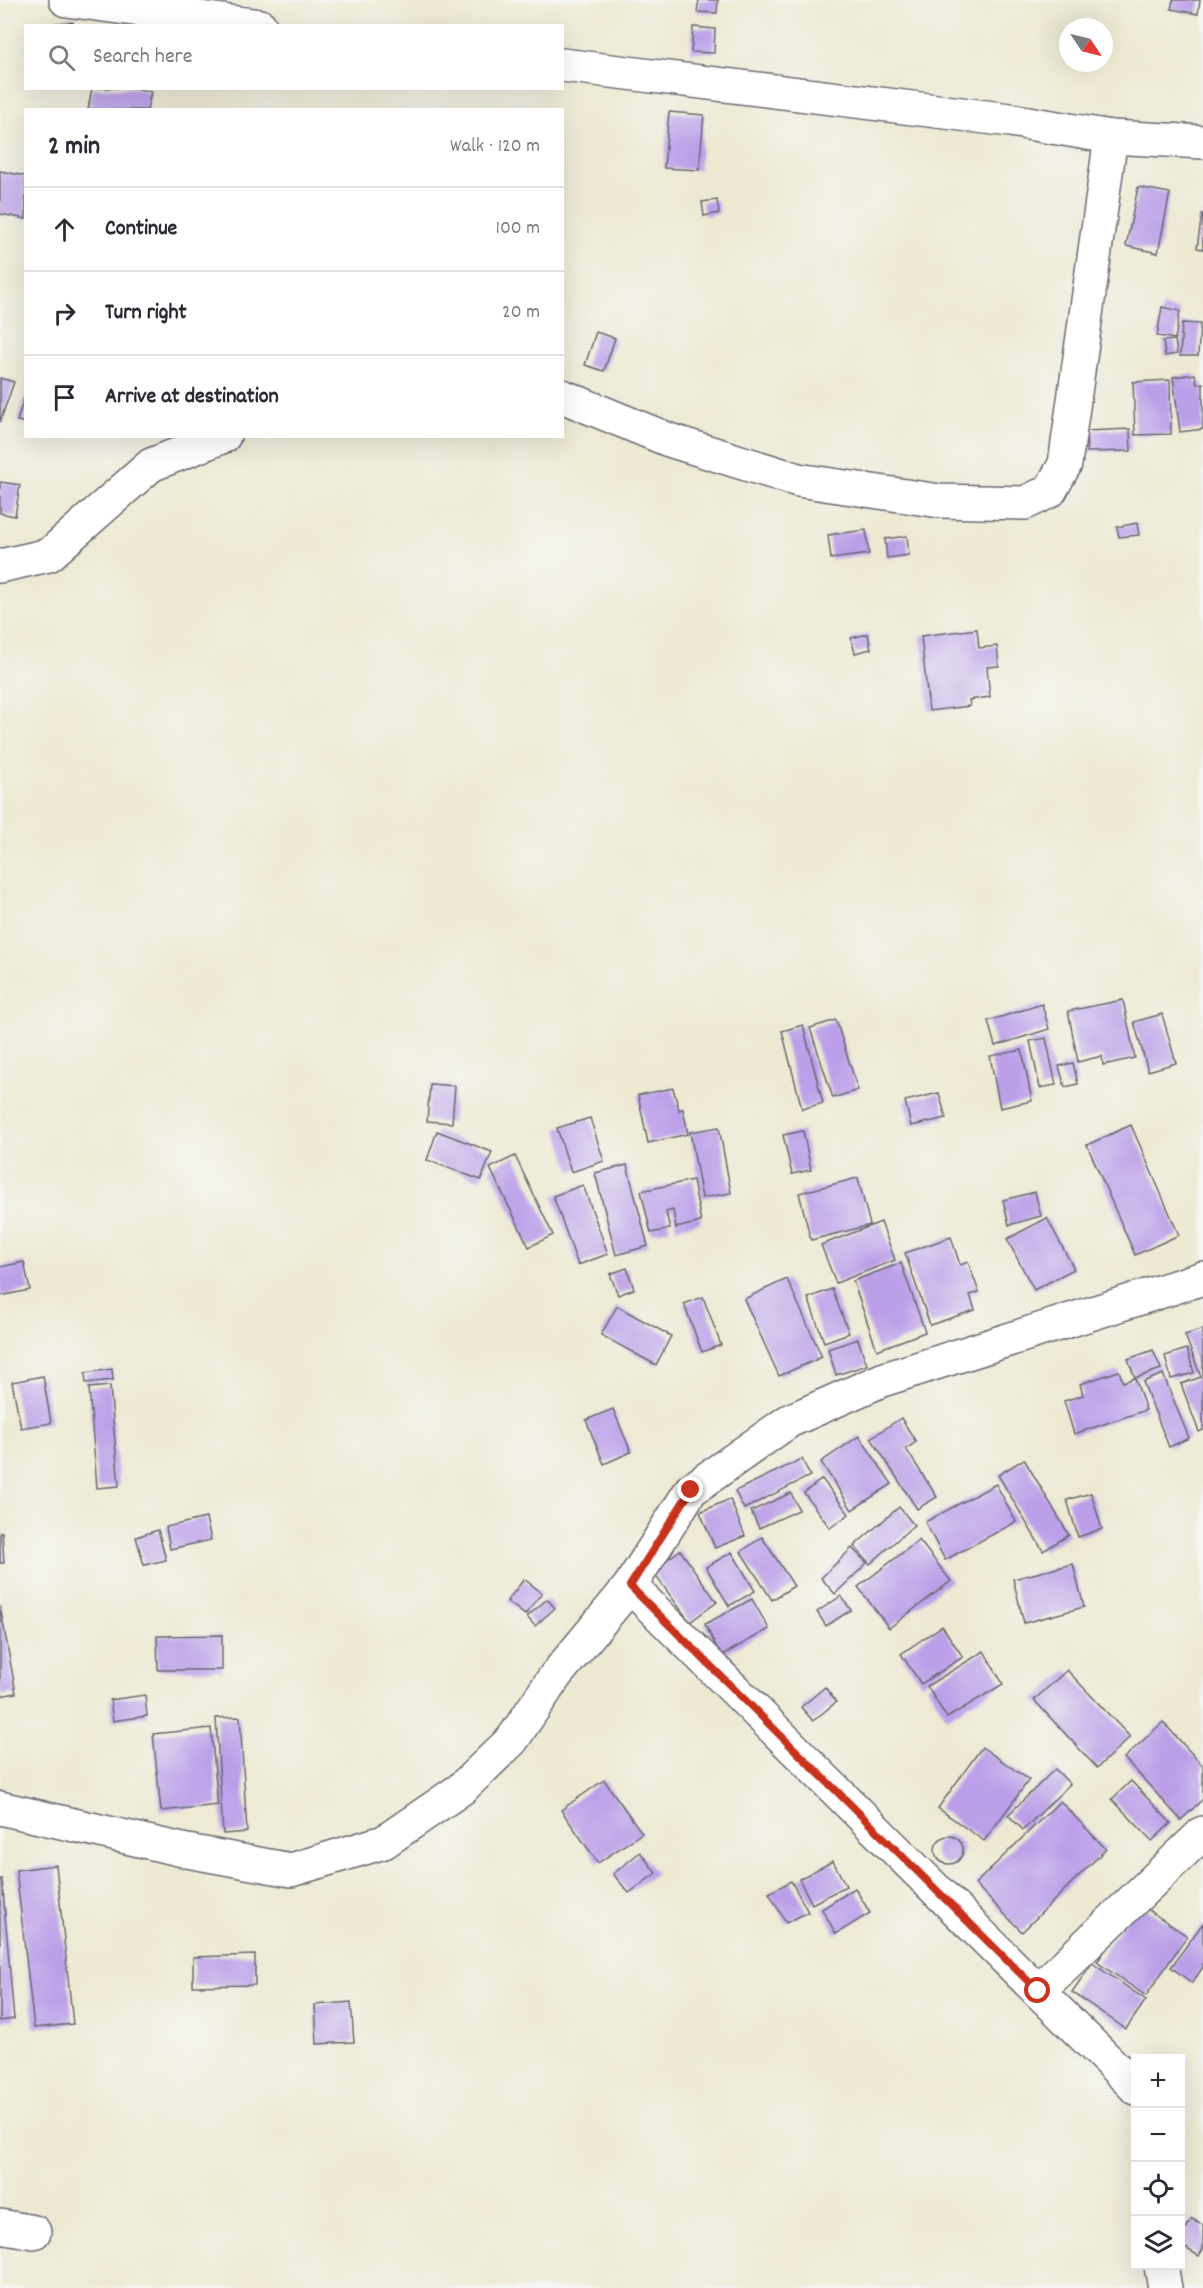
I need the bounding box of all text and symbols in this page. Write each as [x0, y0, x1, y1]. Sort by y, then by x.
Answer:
north arrow [1059, 18, 1113, 72]
search box [24, 24, 564, 90]
icon: search [45, 41, 78, 74]
text: Search here [93, 42, 192, 73]
text: 2 min [48, 129, 100, 166]
text: Walk · 120 m [450, 133, 540, 161]
icon: ahead [48, 213, 81, 246]
text: Continue [105, 214, 177, 245]
text: 100 m [496, 215, 540, 243]
icon: right [48, 297, 81, 330]
text: Turn right [105, 298, 187, 329]
text: 20 m [502, 299, 540, 327]
icon: arrive [48, 381, 81, 414]
text: Arrive at destination [105, 382, 279, 413]
route end [677, 1476, 703, 1502]
route start [1024, 1977, 1050, 2003]
map controls [1131, 2054, 1185, 2270]
button: + [1131, 2054, 1185, 2108]
button: − [1131, 2108, 1185, 2162]
button: locate [1131, 2162, 1185, 2216]
button: layers [1131, 2216, 1185, 2270]

